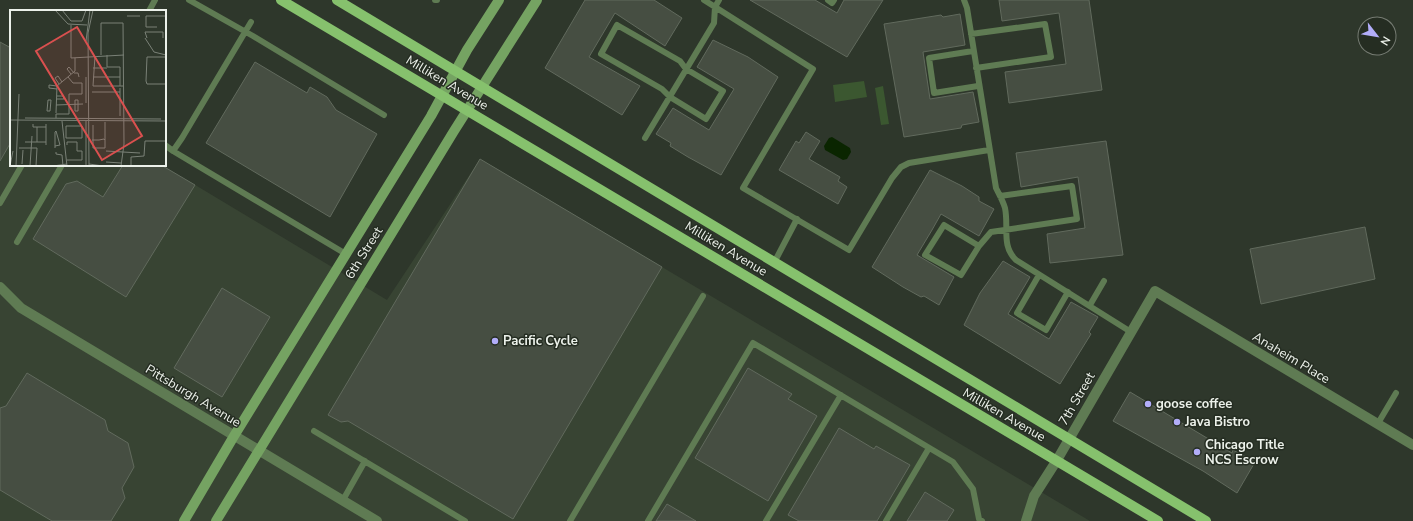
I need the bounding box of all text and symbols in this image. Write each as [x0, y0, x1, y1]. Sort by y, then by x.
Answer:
inset map [10, 10, 166, 166]
north arrow [1357, 16, 1397, 56]
text: N [1377, 34, 1394, 48]
street label: Milliken Avenue [402, 51, 492, 115]
street label: Milliken Avenue [681, 217, 771, 281]
street label: 6th Street [341, 223, 387, 283]
street label: Anaheim Place [1249, 328, 1333, 388]
place label: Pacific Cycle [503, 332, 578, 350]
marker: Pacific Cycle [490, 336, 500, 346]
street label: Pittsburgh Avenue [142, 360, 244, 432]
street label: 7th Street [1055, 369, 1100, 429]
street label: Milliken Avenue [959, 384, 1049, 446]
place label: goose coffee [1156, 395, 1232, 413]
marker: goose coffee [1143, 399, 1153, 409]
place label: Java Bistro [1184, 413, 1250, 431]
marker: Java Bistro [1172, 417, 1182, 427]
place label: Chicago Title NCS Escrow [1205, 436, 1284, 469]
marker: Chicago Title NCS Escrow [1192, 447, 1202, 457]

